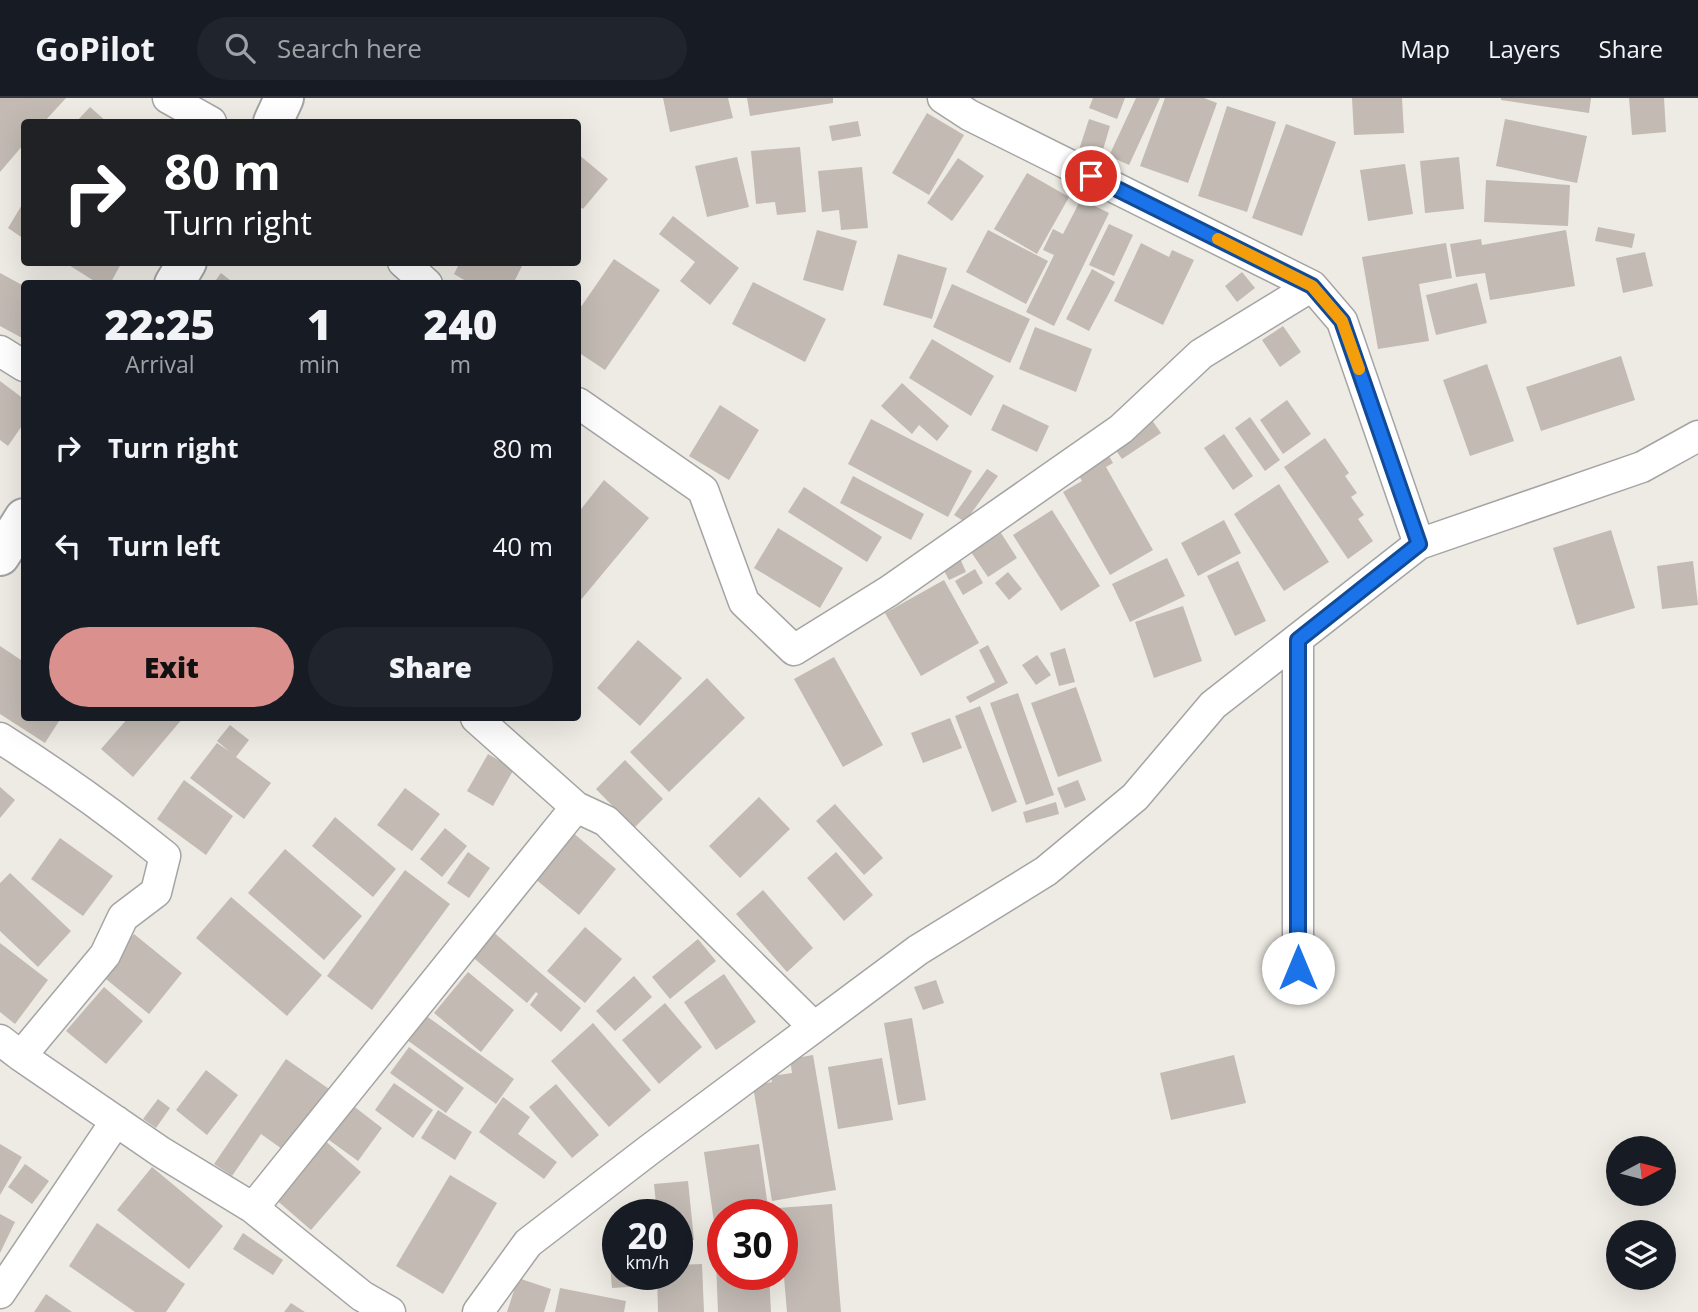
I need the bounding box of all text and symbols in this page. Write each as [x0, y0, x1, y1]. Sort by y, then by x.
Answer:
search box [197, 17, 687, 80]
text: GoPilot [35, 26, 155, 71]
icon: search [221, 29, 259, 67]
text: Search here [277, 30, 422, 66]
text: Map [1400, 32, 1450, 65]
text: Layers [1488, 32, 1561, 65]
text: Share [1599, 32, 1663, 65]
text: 80 m [164, 138, 281, 204]
pin [1061, 146, 1121, 206]
icon: right [49, 147, 140, 238]
icon: arrive [1072, 157, 1110, 195]
text: Turn right [164, 201, 312, 244]
text: 22:25 [105, 295, 215, 352]
text: 1 [307, 295, 332, 352]
text: 240 [424, 295, 497, 352]
text: Arrival [125, 348, 195, 380]
text: min [299, 348, 340, 380]
text: m [450, 348, 471, 380]
icon: right [49, 429, 87, 467]
text: Turn right [108, 430, 239, 466]
text: 80 m [492, 430, 553, 466]
icon: left [49, 527, 87, 565]
text: Turn left [108, 528, 220, 564]
text: 40 m [492, 528, 553, 564]
button: Exit [49, 627, 294, 707]
button: Share [308, 627, 553, 707]
position arrow [1261, 931, 1335, 1005]
north arrow [1606, 1136, 1676, 1206]
map controls [1606, 1136, 1676, 1290]
speed limit sign: 30 [707, 1199, 798, 1290]
text: 20 [627, 1212, 668, 1259]
button: layers [1606, 1220, 1676, 1290]
text: km/h [626, 1250, 669, 1274]

